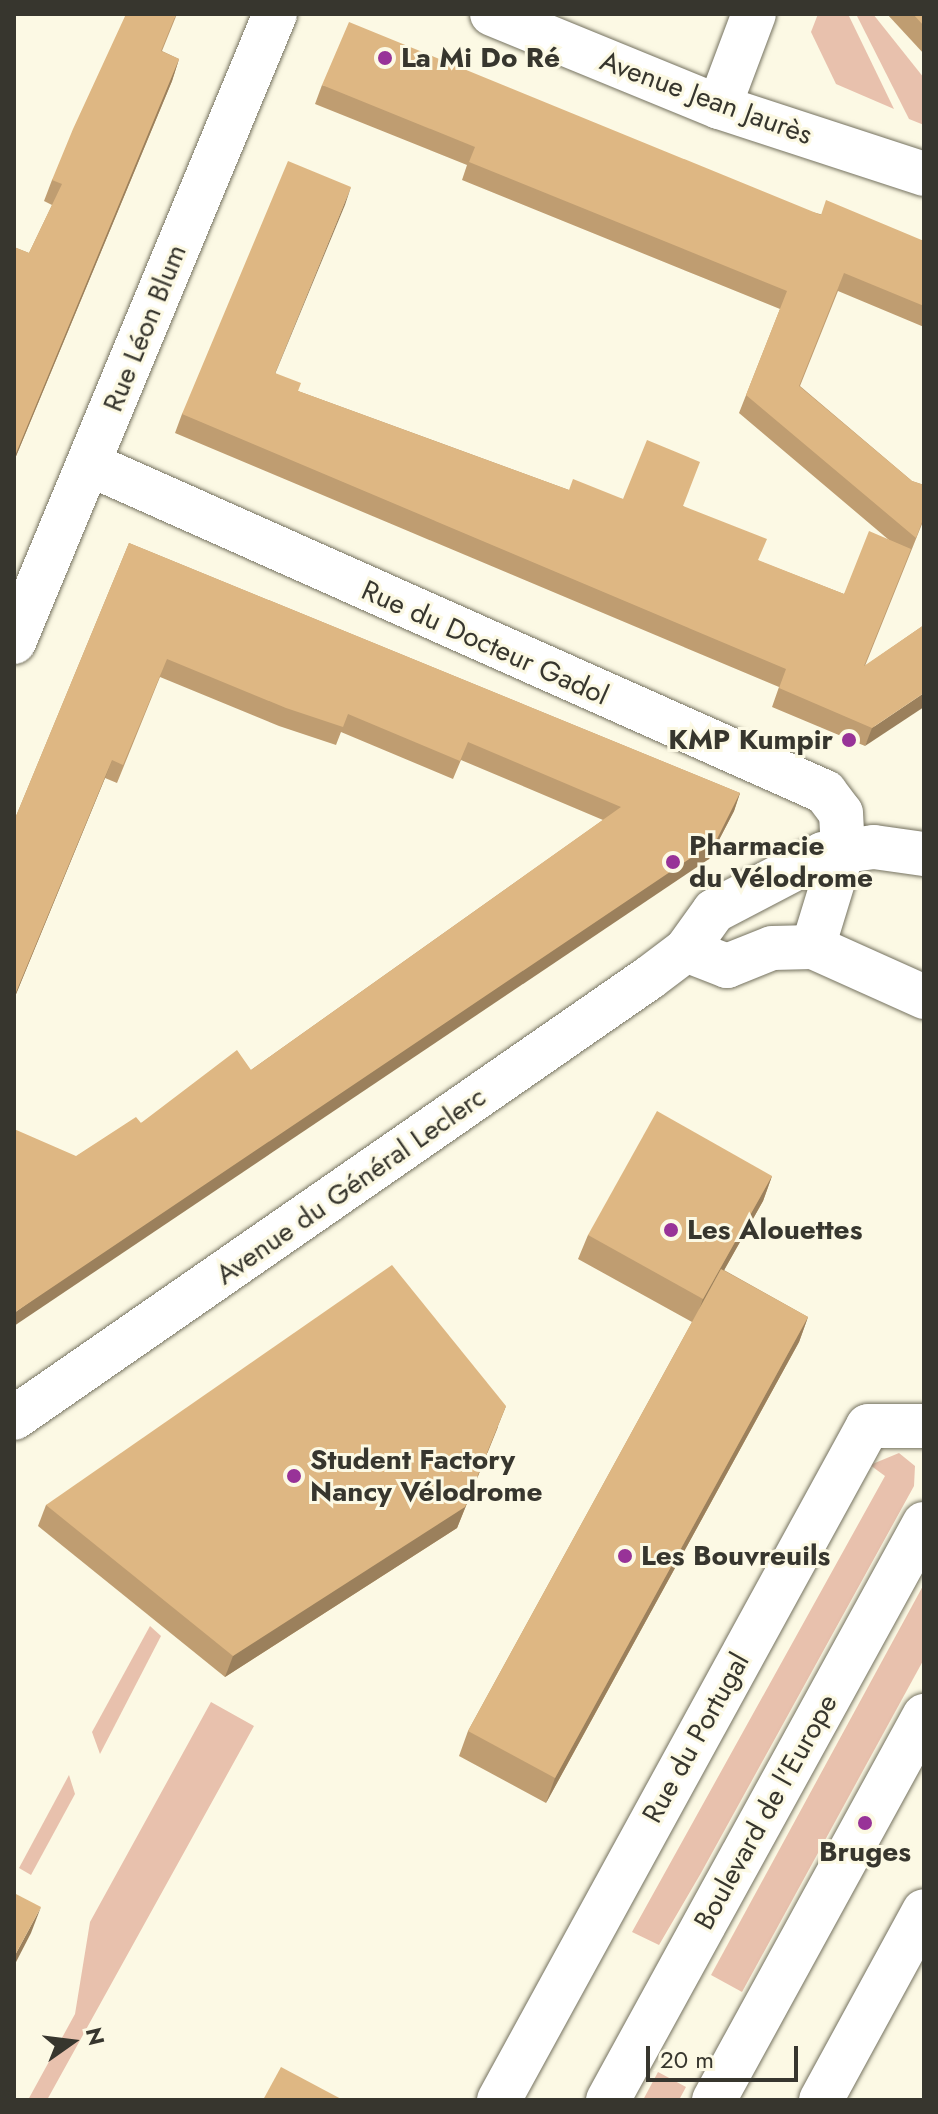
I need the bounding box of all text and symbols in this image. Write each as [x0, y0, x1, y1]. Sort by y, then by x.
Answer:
place label: La Mi Do Ré [401, 41, 560, 75]
street label: Avenue Jean Jaurès [595, 44, 817, 152]
marker: La Mi Do Ré [376, 49, 394, 67]
street label: Rue Léon Blum [96, 240, 194, 416]
street label: Rue du Docteur Gadol [356, 573, 614, 713]
place label: KMP Kumpir [668, 723, 833, 757]
marker: KMP Kumpir [840, 731, 858, 749]
place label: Pharmacie du Vélodrome [689, 829, 873, 895]
marker: Pharmacie du Vélodrome [664, 853, 682, 871]
street label: Avenue du Général Leclerc [210, 1080, 492, 1292]
place label: Les Alouettes [687, 1213, 862, 1247]
marker: Les Alouettes [662, 1221, 680, 1239]
place label: Student Factory Nancy Vélodrome [310, 1443, 543, 1509]
marker: Student Factory Nancy Vélodrome [285, 1467, 303, 1485]
place label: Les Bouvreuils [641, 1539, 830, 1573]
marker: Les Bouvreuils [616, 1547, 634, 1565]
street label: Rue du Portugal [636, 1647, 756, 1829]
street label: Boulevard de l'Europe [687, 1688, 845, 1936]
marker: Bruges [856, 1814, 874, 1832]
place label: Bruges [819, 1835, 911, 1869]
north arrow [32, 2002, 112, 2082]
text: N [78, 2024, 113, 2049]
scale bar [650, 2030, 802, 2080]
text: 20 m [660, 2042, 714, 2077]

